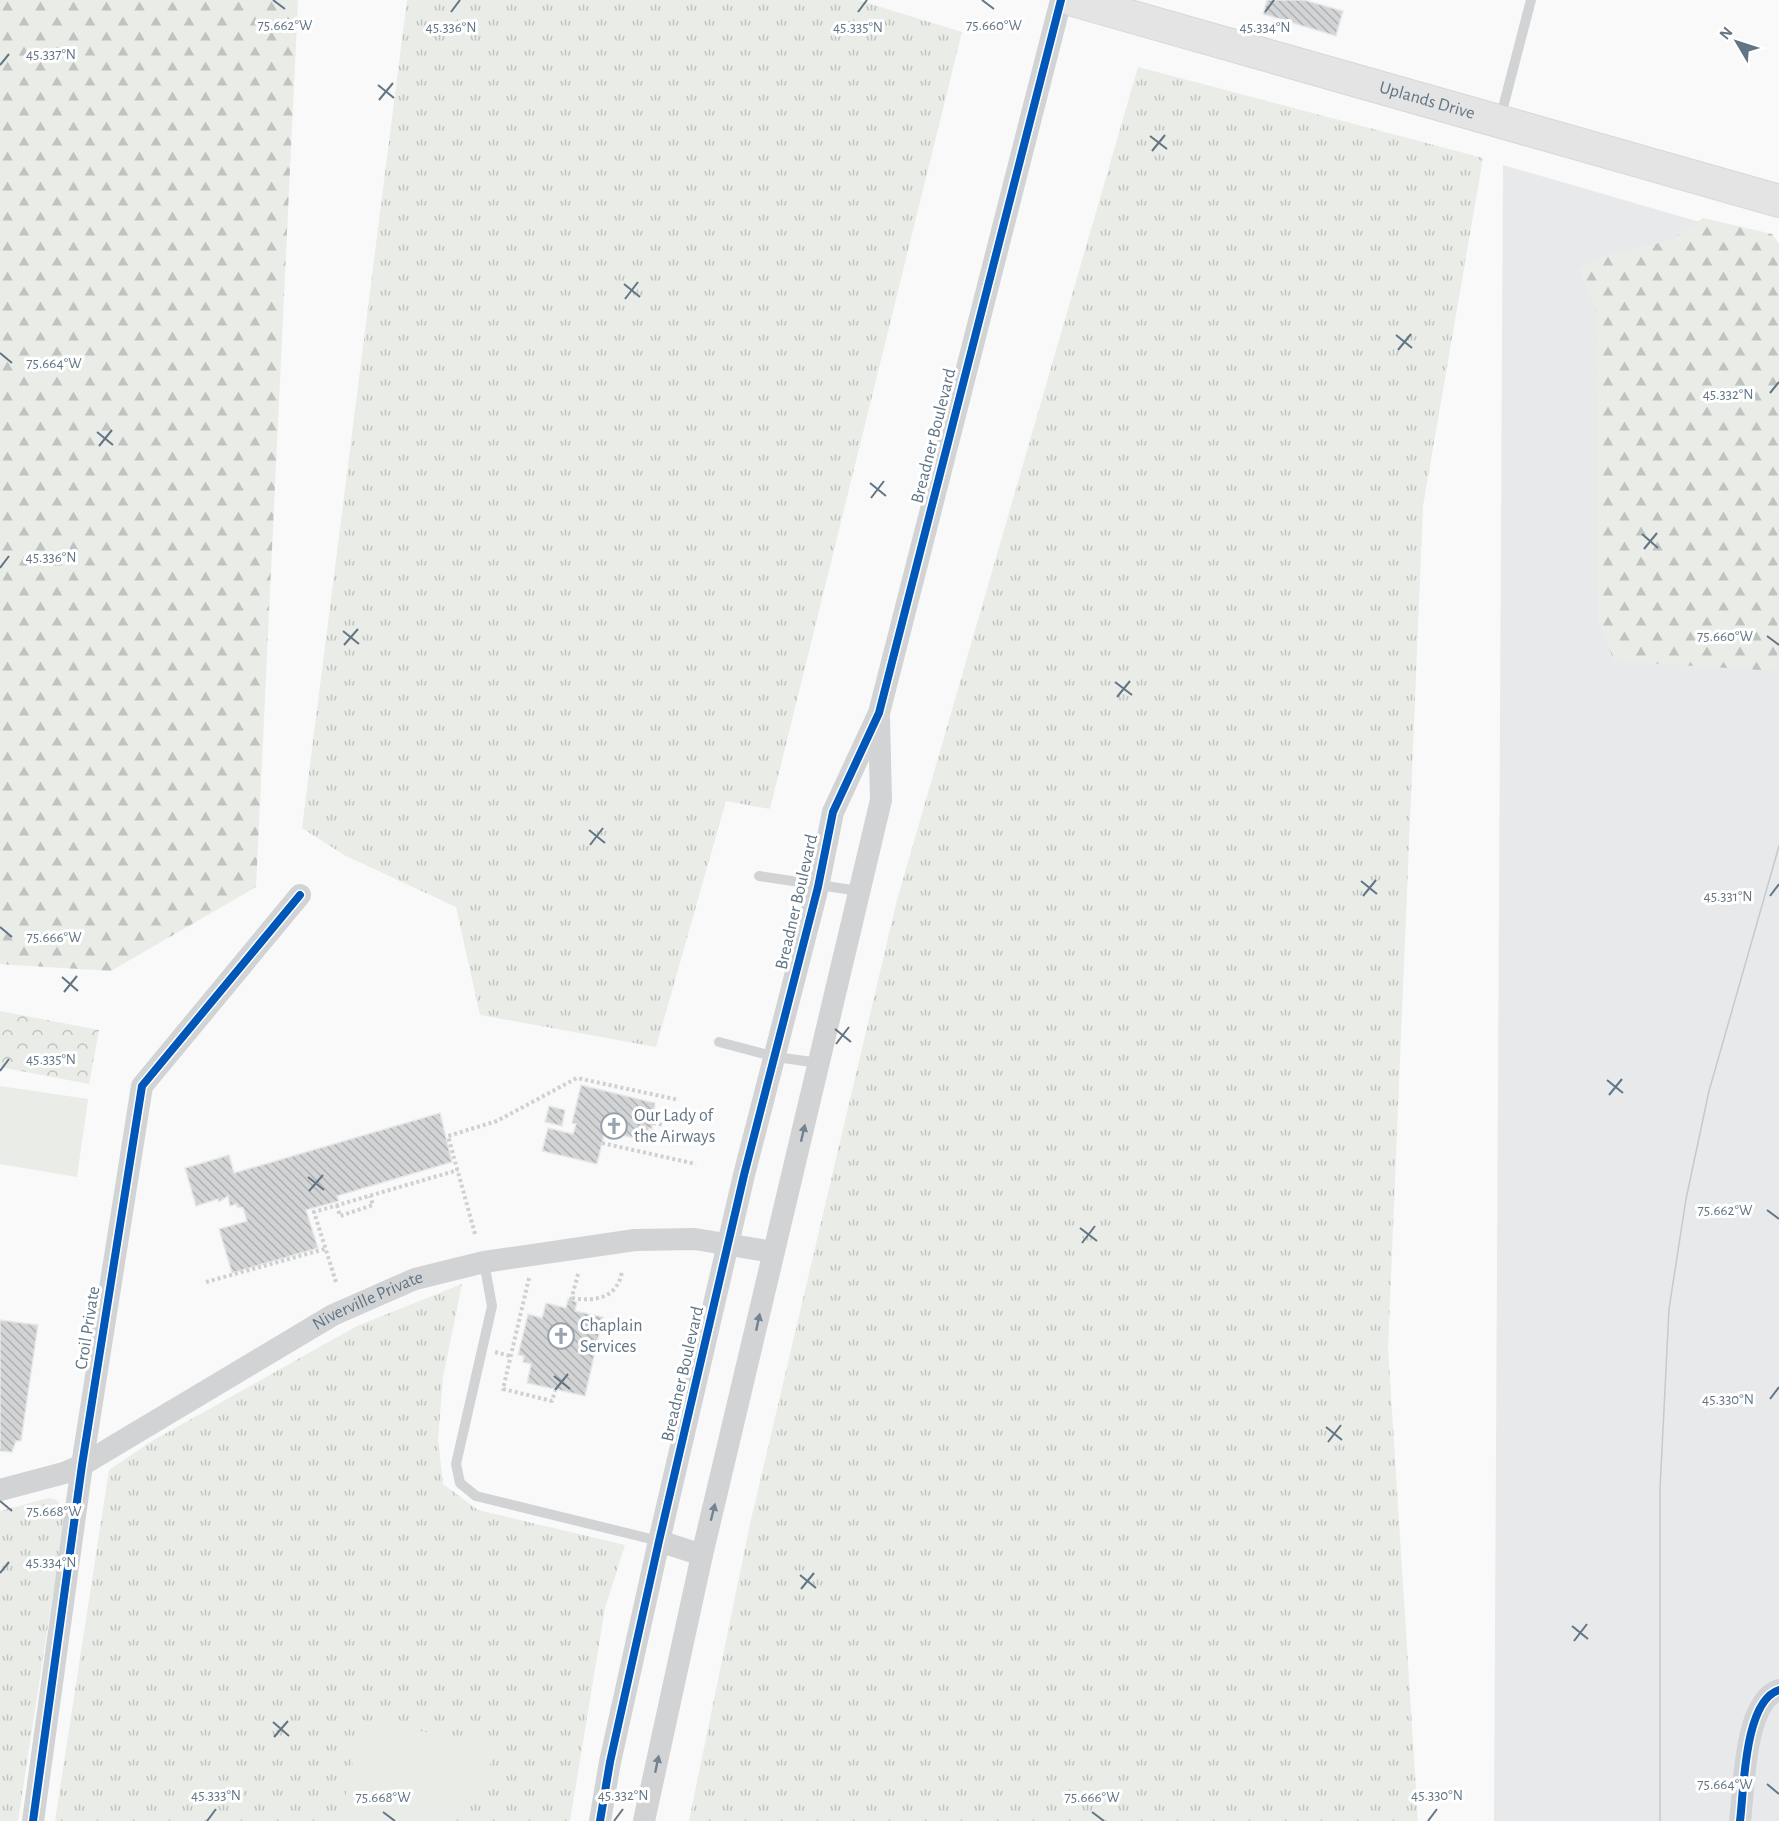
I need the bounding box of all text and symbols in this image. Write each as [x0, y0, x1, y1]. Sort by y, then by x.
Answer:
north arrow [1707, 12, 1767, 72]
text: 75.662°W [258, 18, 313, 33]
text: 75.660°W [966, 18, 1023, 33]
text: 45.336°N [426, 20, 476, 35]
text: 45.335°N [833, 20, 883, 35]
text: 45.334°N [1239, 20, 1291, 35]
text: N [1716, 24, 1736, 43]
text: 45.337°N [26, 47, 76, 62]
street label: Uplands Drive [1377, 79, 1477, 123]
text: 75.664°W [26, 356, 82, 371]
street label: Breadner Boulevard [909, 367, 959, 505]
text: 45.332°N [1703, 387, 1753, 402]
text: 45.336°N [26, 550, 76, 565]
text: 75.660°W [1697, 629, 1754, 644]
street label: Breadner Boulevard [773, 833, 821, 971]
text: 45.331°N [1703, 889, 1753, 904]
text: 75.666°W [26, 930, 82, 945]
text: 45.335°N [26, 1052, 76, 1067]
place label: Our Lady of the Airways [634, 1107, 715, 1146]
church icon: Our Lady of the Airways [599, 1111, 629, 1141]
one-way arrow [799, 1123, 809, 1142]
text: 75.662°W [1698, 1203, 1753, 1218]
street label: Niverville Private [310, 1268, 425, 1334]
street label: Croil Private [73, 1285, 103, 1371]
street label: Breadner Boulevard [659, 1305, 707, 1443]
one-way arrow [754, 1313, 763, 1332]
place label: Chaplain Services [580, 1317, 643, 1356]
church icon: Chaplain Services [546, 1321, 576, 1351]
text: 45.330°N [1702, 1392, 1754, 1407]
one-way arrow [708, 1503, 718, 1521]
text: 75.668°W [26, 1504, 82, 1519]
text: 45.334°N [25, 1555, 77, 1570]
one-way arrow [653, 1754, 662, 1773]
text: 75.664°W [1697, 1777, 1753, 1792]
text: 45.333°N [191, 1788, 241, 1803]
text: 45.332°N [598, 1788, 648, 1803]
text: 45.330°N [1411, 1788, 1463, 1803]
text: 75.668°W [355, 1790, 411, 1805]
text: 75.666°W [1064, 1790, 1120, 1805]

